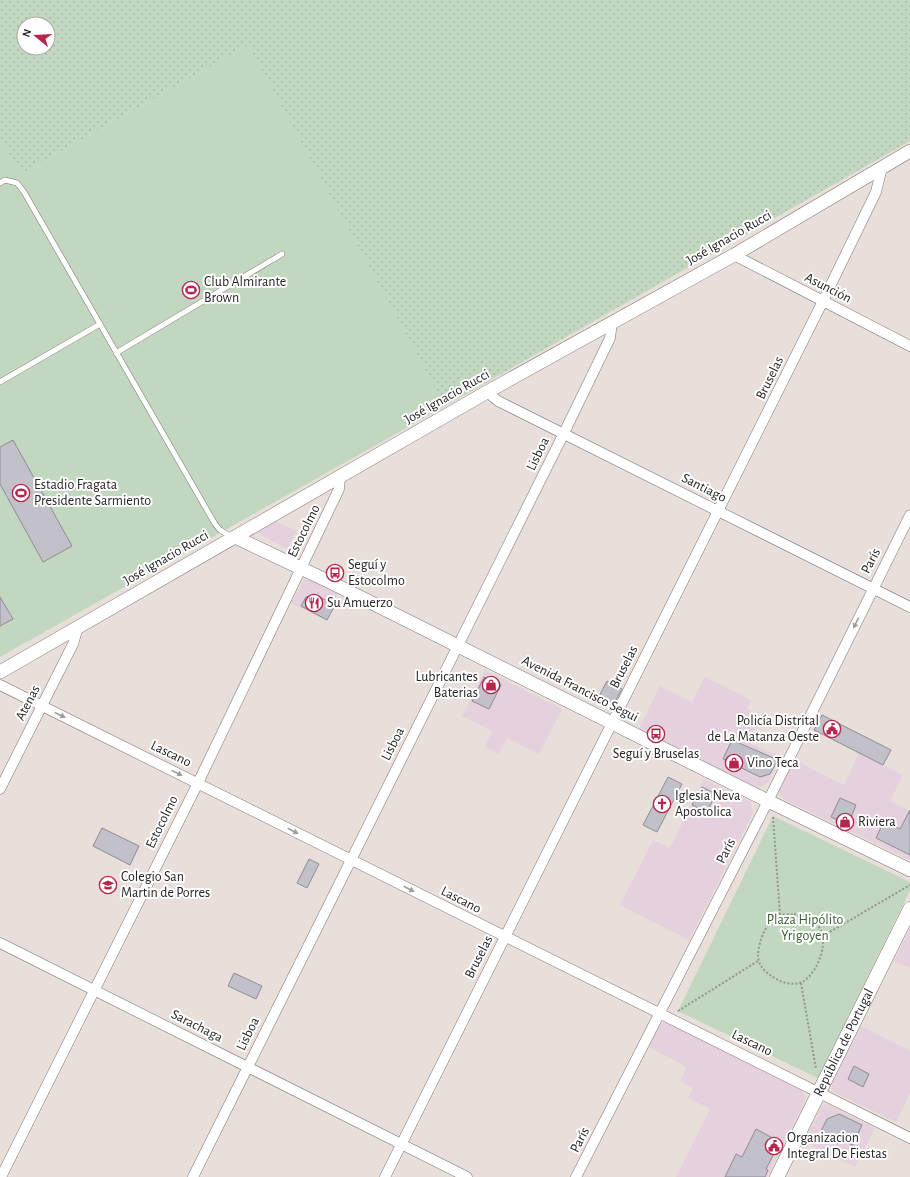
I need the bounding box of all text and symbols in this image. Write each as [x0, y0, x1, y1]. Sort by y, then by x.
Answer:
north arrow [16, 16, 56, 56]
text: N [21, 28, 33, 38]
street label: José Ignacio Rucci [684, 208, 774, 268]
street label: Asunción [802, 270, 854, 306]
place label: Club Almirante Brown [204, 275, 286, 305]
sports icon: Club Almirante Brown [181, 280, 201, 300]
street label: Bruselas [754, 354, 786, 402]
street label: José Ignacio Rucci [402, 367, 492, 427]
street label: Lisboa [524, 435, 552, 473]
street label: Santiago [679, 471, 729, 505]
place label: Estadio Fragata Presidente Sarmiento [34, 478, 151, 508]
sports icon: Estadio Fragata Presidente Sarmiento [11, 483, 31, 503]
street label: Estocolmo [285, 502, 323, 560]
street label: José Ignacio Rucci [121, 528, 211, 588]
street label: París [859, 546, 883, 576]
place label: Seguí y Estocolmo [348, 558, 405, 588]
bus stop icon: Seguí y Estocolmo [325, 563, 345, 583]
restaurant icon: Su Amuerzo [304, 593, 324, 613]
place label: Su Amuerzo [327, 596, 393, 610]
one-way arrow [853, 617, 859, 629]
street label: Bruselas [607, 643, 641, 691]
street label: Avenida Francisco Segui [519, 654, 641, 724]
place label: Lubricantes Baterias [415, 670, 478, 700]
shop icon: Lubricantes Baterias [481, 675, 501, 695]
street label: Atenas [13, 683, 43, 723]
one-way arrow [54, 712, 66, 718]
place label: Policía Distrital de La Matanza Oeste [707, 714, 819, 744]
public building icon: Policía Distrital de La Matanza Oeste [822, 719, 842, 739]
bus stop icon: Seguí y Bruselas [646, 724, 666, 744]
street label: Lisboa [379, 725, 407, 763]
street label: Lascano [149, 738, 194, 770]
place label: Seguí y Bruselas [613, 747, 699, 761]
shop icon: Vino Teca [724, 753, 744, 773]
place label: Vino Teca [747, 756, 799, 770]
one-way arrow [171, 769, 182, 776]
place label: Iglesia Neva Apostolica [675, 789, 741, 819]
street label: Estocolmo [143, 793, 181, 851]
church icon: Iglesia Neva Apostolica [652, 794, 672, 814]
shop icon: Riviera [835, 812, 855, 832]
place label: Riviera [858, 815, 896, 829]
one-way arrow [287, 828, 299, 834]
street label: París [714, 836, 738, 866]
place label: Colegio San Martin de Porres [121, 870, 210, 900]
school or university icon: Colegio San Martin de Porres [98, 875, 118, 895]
street label: Lascano [439, 884, 484, 916]
one-way arrow [403, 886, 415, 892]
park label: Plaza Hipólito Yrigoyen [767, 913, 843, 943]
street label: Bruselas [462, 933, 496, 981]
street label: República de Portugal [811, 987, 876, 1099]
street label: Sarachaga [169, 1007, 225, 1045]
street label: Lisboa [234, 1015, 262, 1053]
street label: Lascano [730, 1027, 775, 1059]
street label: París [568, 1125, 592, 1155]
place label: Organizacion Integral De Fiestas [787, 1131, 887, 1161]
public building icon: Organizacion Integral De Fiestas [764, 1136, 784, 1156]

